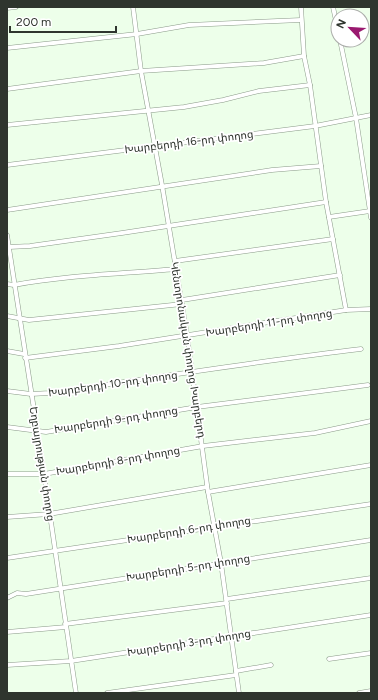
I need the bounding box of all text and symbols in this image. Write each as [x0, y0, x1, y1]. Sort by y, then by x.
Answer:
scale bar [10, 8, 116, 34]
north arrow [330, 8, 370, 48]
text: 200 m [16, 15, 51, 29]
text: N [334, 17, 349, 31]
street label: Խարբերդի 16-րդ փողոց [124, 128, 254, 156]
street label: Կենտրոնական փողոց Խարբերդ [168, 261, 208, 439]
street label: Խարբերդի 11-րդ փողոց [205, 307, 333, 339]
street label: Խարբերդի 10-րդ փողոց [47, 368, 179, 400]
street label: Խարբերդի 9-րդ փողոց [53, 404, 179, 436]
street label: Եղբայրության փողոց [27, 406, 57, 522]
street label: Խարբերդի 8-րդ փողոց [55, 444, 181, 478]
street label: Խարբերդի 6-րդ փողոց [126, 514, 252, 546]
street label: Խարբերդի 5-րդ փողոց [125, 552, 251, 584]
street label: Խարբերդի 3-րդ փողոց [126, 627, 252, 659]

